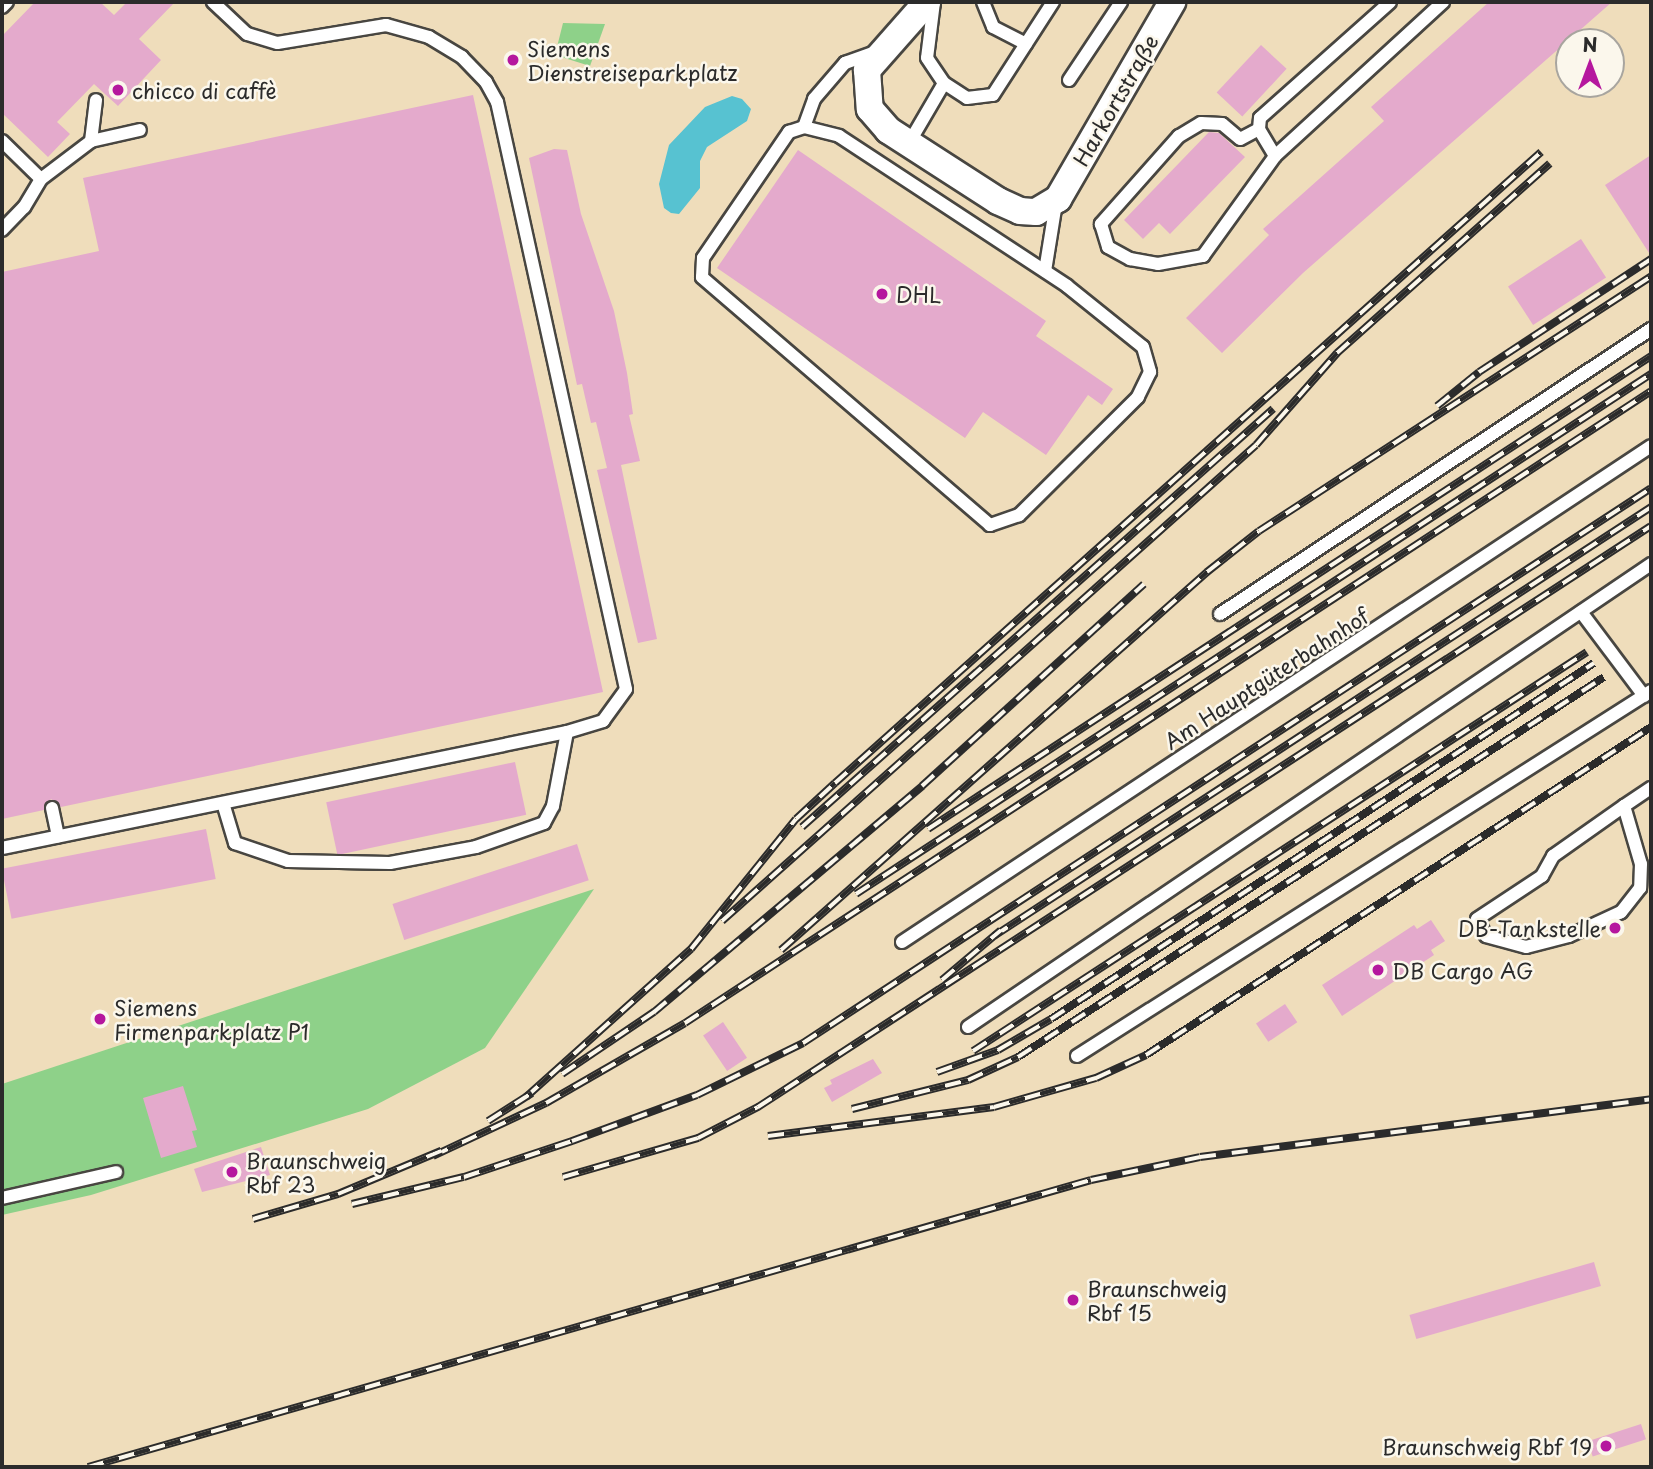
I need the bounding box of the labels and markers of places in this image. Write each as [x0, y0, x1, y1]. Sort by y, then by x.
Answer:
place label: Siemens Dienstreiseparkplatz [527, 35, 737, 85]
marker: Siemens Dienstreiseparkplatz [505, 52, 521, 68]
place label: chicco di caffè [132, 77, 278, 103]
marker: chicco di caffè [110, 82, 126, 98]
place label: DHL [896, 281, 941, 307]
marker: DHL [874, 286, 890, 302]
place label: DB-Tankstelle [1458, 915, 1601, 941]
marker: DB-Tankstelle [1607, 920, 1623, 936]
place label: DB Cargo AG [1392, 957, 1532, 983]
marker: DB Cargo AG [1370, 962, 1386, 978]
place label: Siemens Firmenparkplatz P1 [114, 994, 310, 1044]
marker: Siemens Firmenparkplatz P1 [92, 1011, 108, 1027]
place label: Braunschweig Rbf 23 [246, 1147, 386, 1197]
marker: Braunschweig Rbf 23 [224, 1164, 240, 1180]
place label: Braunschweig Rbf 15 [1087, 1275, 1227, 1325]
marker: Braunschweig Rbf 15 [1065, 1292, 1081, 1308]
place label: Braunschweig Rbf 19 [1381, 1433, 1592, 1459]
marker: Braunschweig Rbf 19 [1598, 1438, 1614, 1454]

